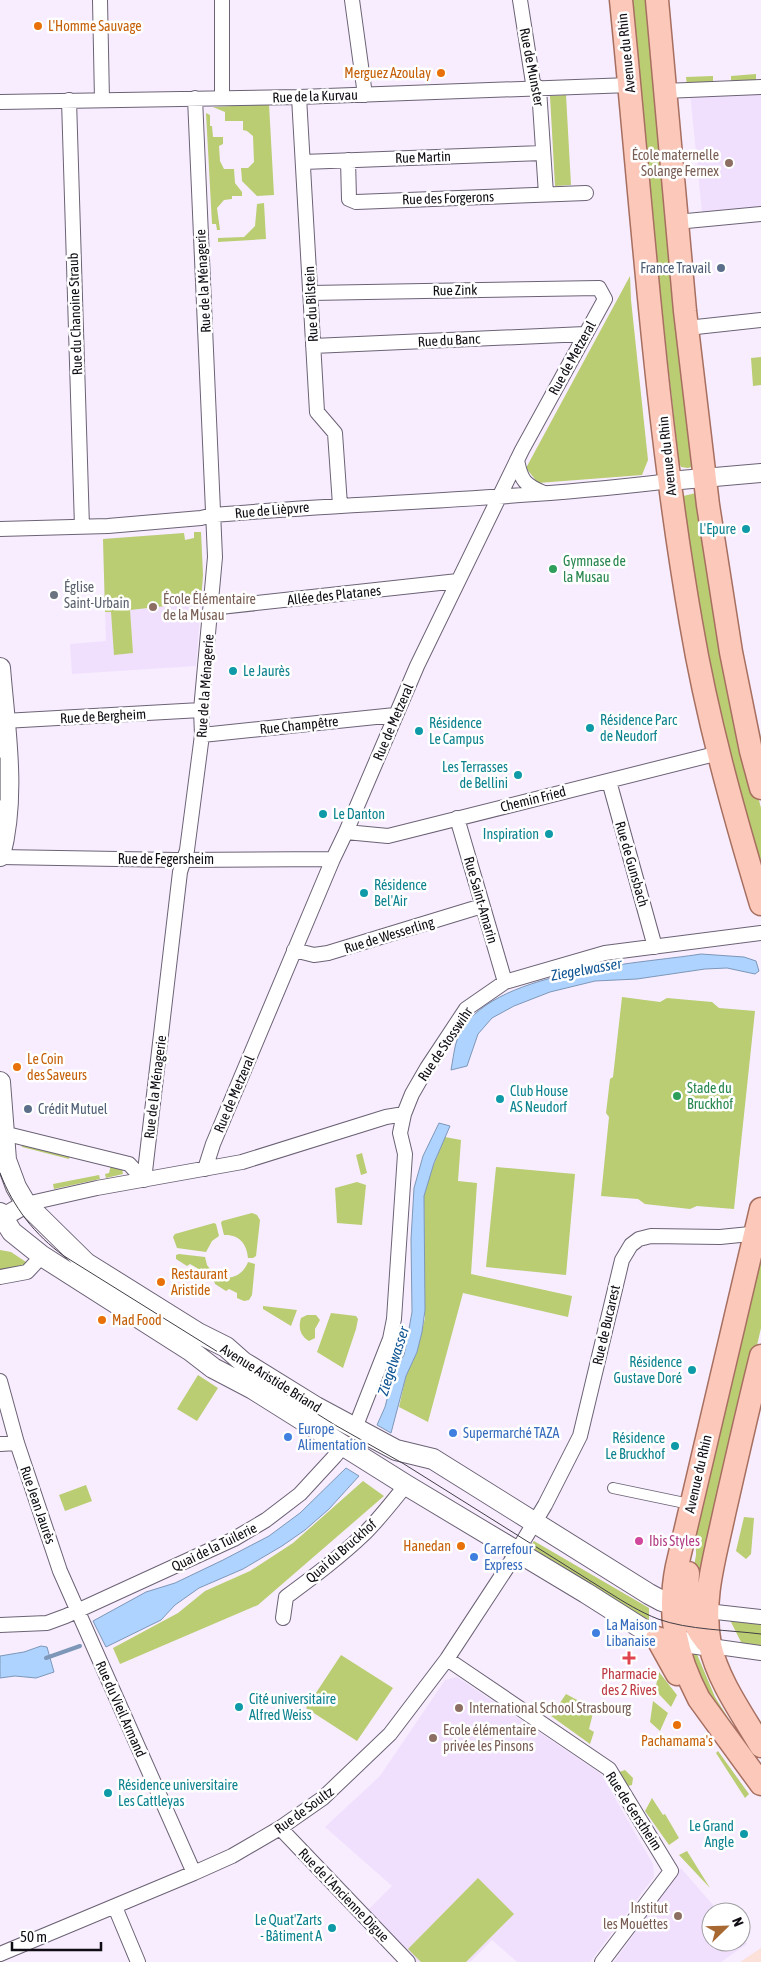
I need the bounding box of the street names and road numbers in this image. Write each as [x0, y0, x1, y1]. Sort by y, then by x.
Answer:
street label: Avenue du Rhin [614, 12, 638, 94]
street label: Rue de Munster [517, 27, 548, 108]
street label: Rue de la Kurvau [272, 87, 358, 105]
street label: Rue Martin [395, 148, 451, 166]
street label: Rue des Forgerons [402, 188, 494, 208]
street label: Rue de la Ménagerie [192, 229, 214, 333]
street label: Rue du Chanoine Straub [65, 252, 85, 375]
street label: Rue du Bilstein [301, 266, 321, 342]
street label: Rue Zink [433, 282, 477, 298]
street label: Rue de Metzeral [545, 318, 599, 398]
street label: Rue du Banc [417, 330, 481, 350]
street label: Avenue du Rhin [655, 415, 679, 497]
street label: Rue de Lièpvre [234, 499, 310, 521]
street label: Allée des Platanes [286, 582, 382, 608]
street label: Rue de la Ménagerie [193, 634, 217, 738]
street label: Rue de Metzeral [370, 681, 417, 763]
street label: Rue de Bergheim [60, 706, 146, 726]
street label: Rue Champêtre [259, 713, 339, 737]
street label: Chemin Fried [499, 783, 567, 815]
street label: Rue de Gunsbach [612, 820, 652, 908]
street label: Rue de Fegersheim [118, 851, 214, 867]
street label: Rue Saint-Amarin [461, 855, 501, 945]
street label: Rue de Wesserling [342, 914, 436, 956]
street label: Rue de Stosswihr [414, 1003, 476, 1084]
street label: Rue de la Ménagerie [141, 1034, 169, 1140]
street label: Rue de Metzeral [211, 1053, 258, 1135]
street label: Rue de Bucarest [589, 1283, 623, 1367]
street label: Avenue Aristide Briand [218, 1341, 324, 1415]
street label: Avenue du Rhin [681, 1433, 715, 1515]
street label: Rue Jean Jaurès [17, 1464, 59, 1546]
street label: Quai du Bruckhof [303, 1516, 380, 1586]
street label: Quai de la Tuilerie [169, 1519, 259, 1575]
street label: Rue du Vieil Armand [93, 1658, 149, 1760]
street label: Rue de Gerstheim [603, 1769, 665, 1853]
street label: Rue de Soultz [271, 1783, 337, 1837]
street label: Rue de l'Ancienne Digue [295, 1845, 393, 1945]

